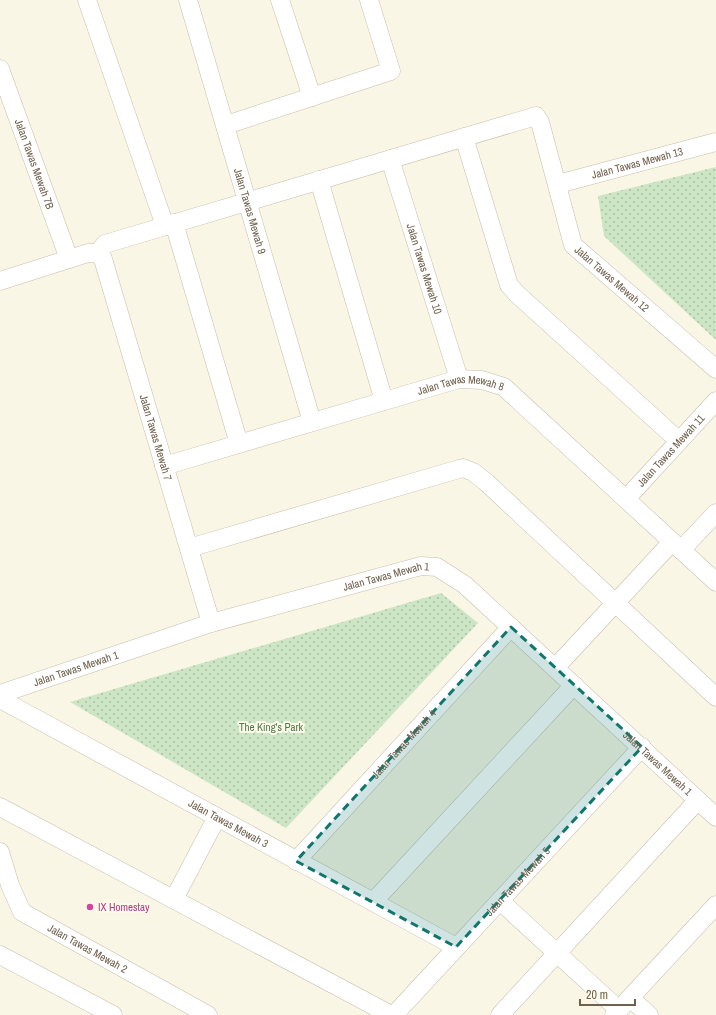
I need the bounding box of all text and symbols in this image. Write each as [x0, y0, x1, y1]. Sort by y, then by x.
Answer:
street label: Jalan Tawas Mewah 7B [12, 117, 57, 211]
street label: Jalan Tawas Mewah 13 [590, 144, 684, 182]
street label: Jalan Tawas Mewah 9 [231, 166, 269, 256]
street label: Jalan Tawas Mewah 10 [404, 222, 445, 316]
street label: Jalan Tawas Mewah 12 [572, 243, 652, 315]
street label: Jalan Tawas Mewah 8 [416, 372, 506, 398]
street label: Jalan Tawas Mewah 7 [137, 393, 175, 482]
street label: Jalan Tawas Mewah 11 [634, 411, 707, 489]
street label: Jalan Tawas Mewah 1 [341, 559, 430, 594]
street label: Jalan Tawas Mewah 1 [31, 648, 120, 689]
street label: Jalan Tawas Mewah 4 [368, 706, 439, 781]
park label: The King's Park [239, 720, 303, 734]
street label: Jalan Tawas Mewah 1 [620, 728, 695, 798]
street label: Jalan Tawas Mewah 3 [186, 796, 271, 851]
street label: Jalan Tawas Mewah 5 [482, 844, 553, 919]
place label: IX Homestay [98, 900, 150, 914]
marker: IX Homestay [85, 902, 95, 912]
street label: Jalan Tawas Mewah 2 [45, 921, 130, 976]
scale bar [580, 981, 635, 1007]
text: 20 m [586, 987, 608, 1003]

